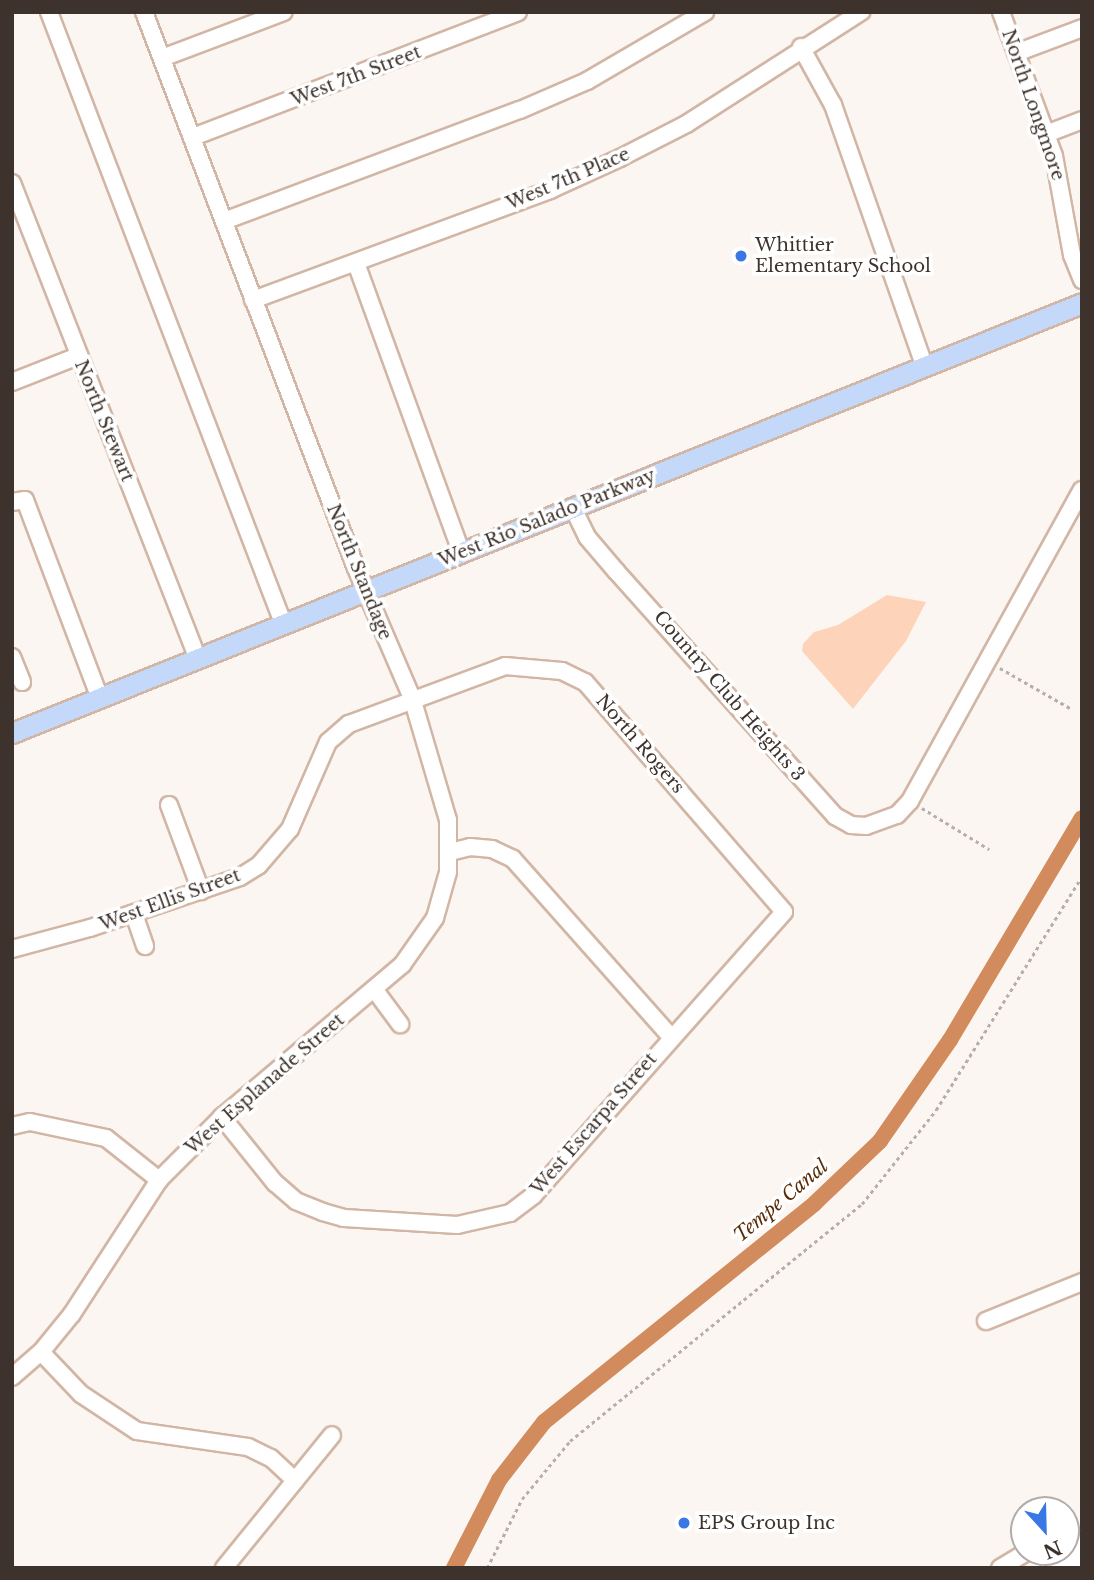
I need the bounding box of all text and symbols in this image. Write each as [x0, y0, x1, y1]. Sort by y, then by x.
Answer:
street label: North Longmore [997, 27, 1069, 183]
street label: West 7th Street [288, 41, 424, 111]
street label: West 7th Place [503, 143, 633, 215]
place label: Whittier Elementary School [755, 235, 931, 278]
marker: Whittier Elementary School [733, 248, 749, 264]
street label: North Stewart [70, 357, 138, 485]
street label: West Rio Salado Parkway [435, 465, 659, 571]
street label: North Standage [322, 501, 396, 643]
street label: Country Club Heights 3 [649, 606, 809, 786]
street label: North Rogers [591, 690, 689, 798]
street label: West Ellis Street [96, 864, 244, 936]
street label: West Esplanade Street [181, 1009, 349, 1159]
street label: West Escarpa Street [526, 1049, 662, 1199]
water label: Tempe Canal [729, 1155, 833, 1247]
north arrow [1010, 1496, 1080, 1566]
place label: EPS Group Inc [698, 1512, 835, 1534]
marker: EPS Group Inc [676, 1515, 692, 1531]
text: N [1040, 1535, 1065, 1563]

